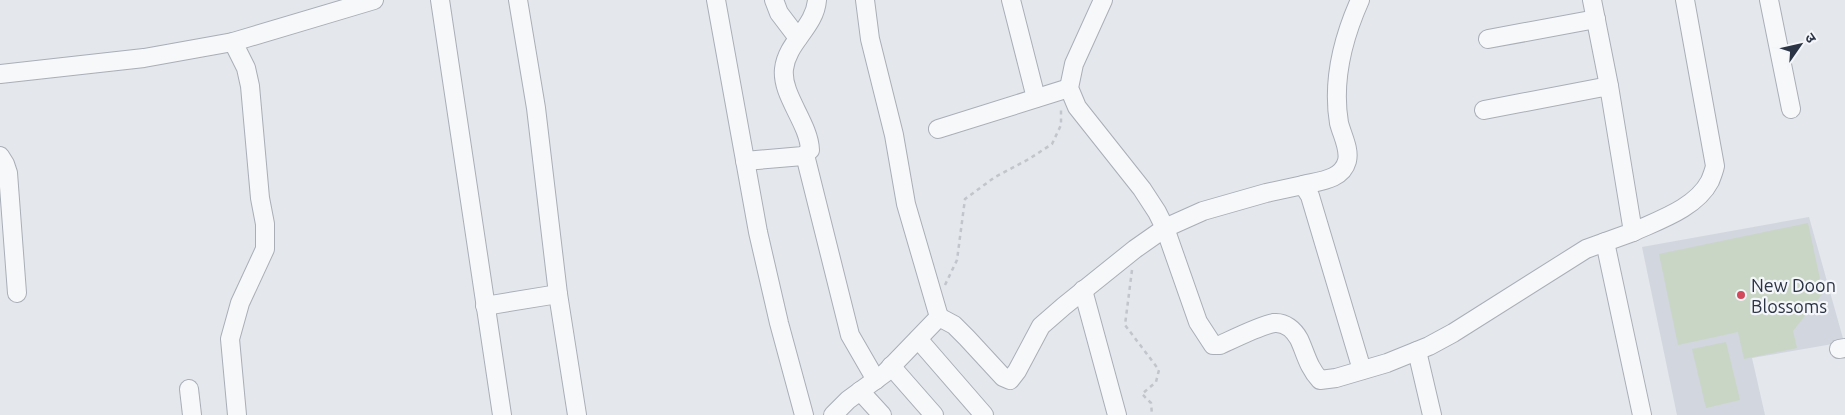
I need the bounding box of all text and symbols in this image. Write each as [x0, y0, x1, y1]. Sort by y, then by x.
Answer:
north arrow [1775, 20, 1825, 70]
text: उ [1802, 30, 1820, 46]
place label: New Doon Blossoms [1751, 275, 1836, 316]
marker: New Doon Blossoms [1735, 289, 1747, 301]

